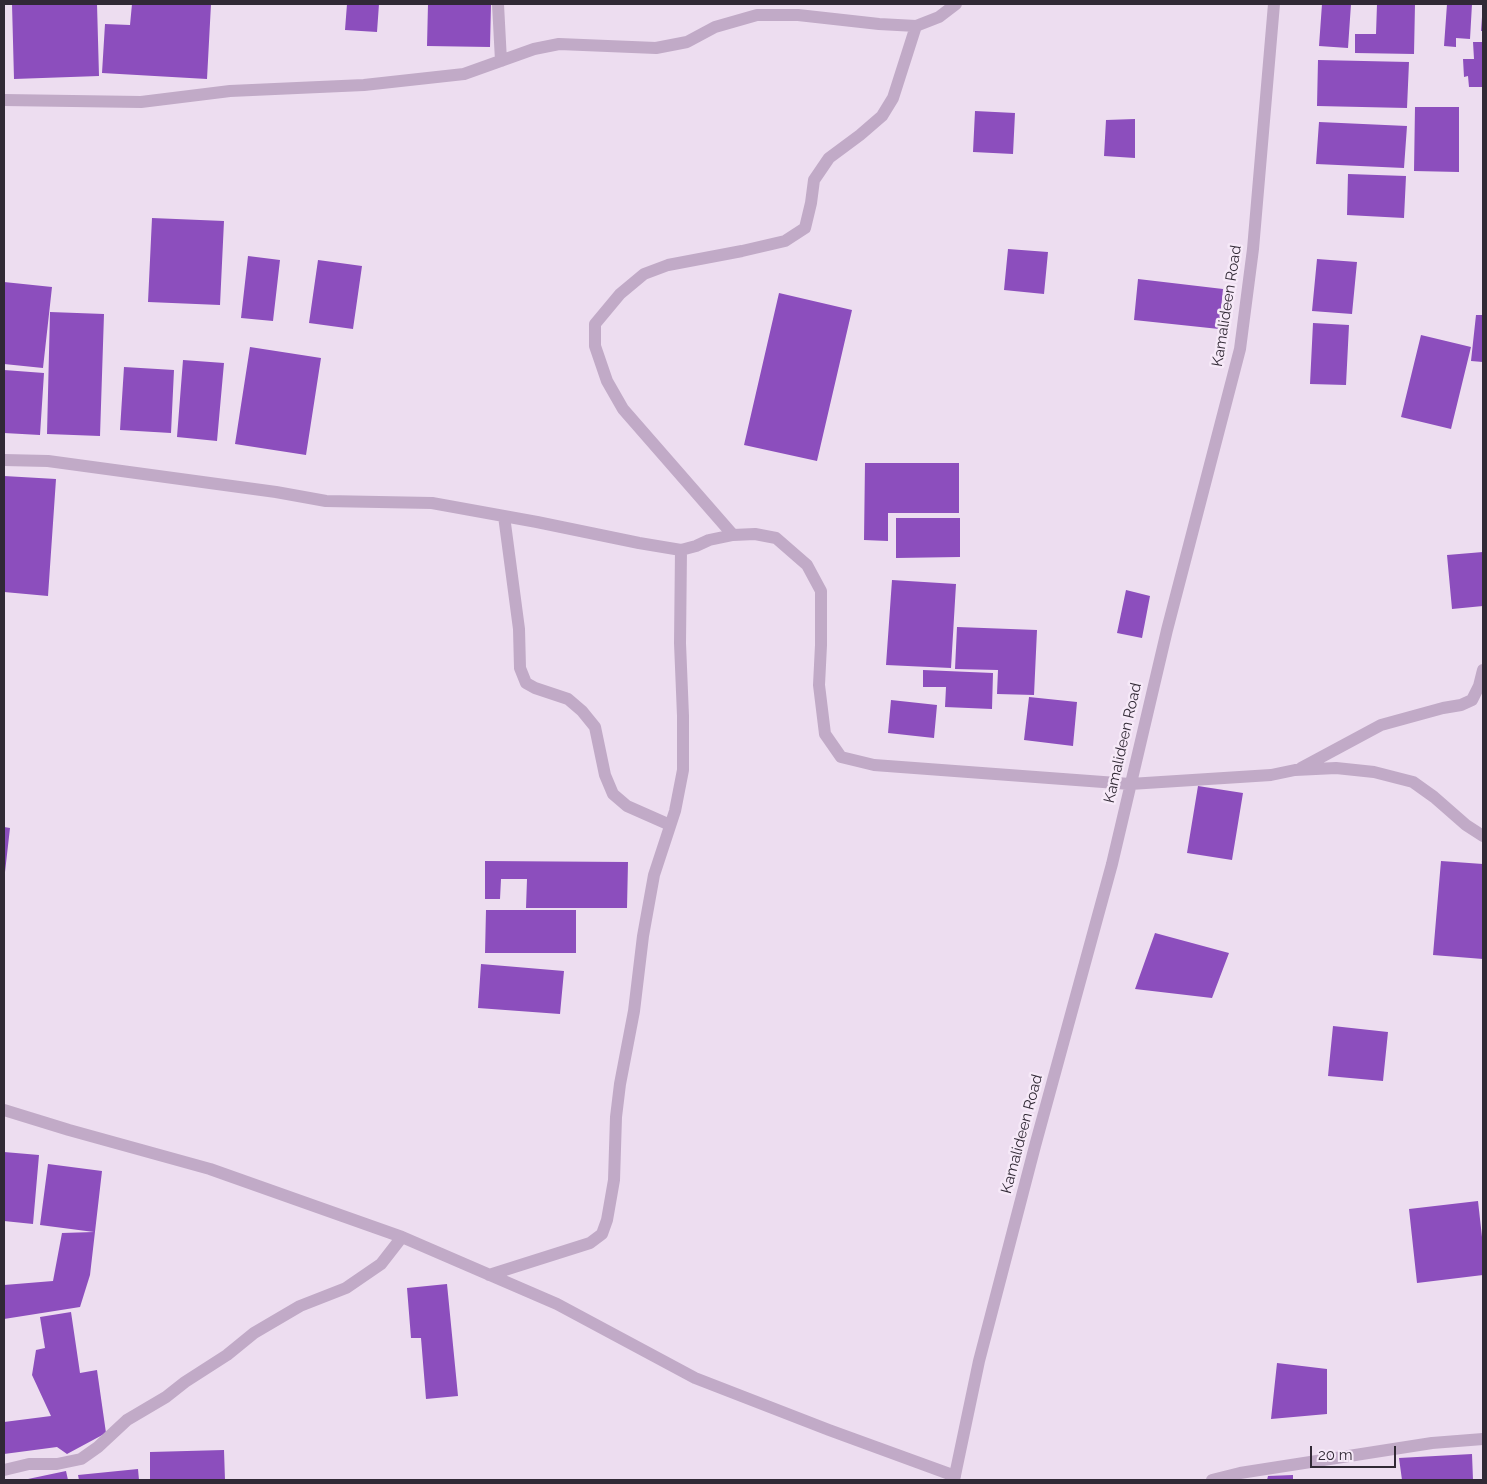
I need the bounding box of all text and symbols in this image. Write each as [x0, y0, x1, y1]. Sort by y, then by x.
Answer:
street label: Kamalideen Road [1209, 244, 1245, 368]
street label: Kamalideen Road [1100, 681, 1146, 805]
street label: Kamalideen Road [997, 1072, 1047, 1196]
scale bar [1312, 1436, 1398, 1468]
text: 20 m [1318, 1446, 1353, 1464]

